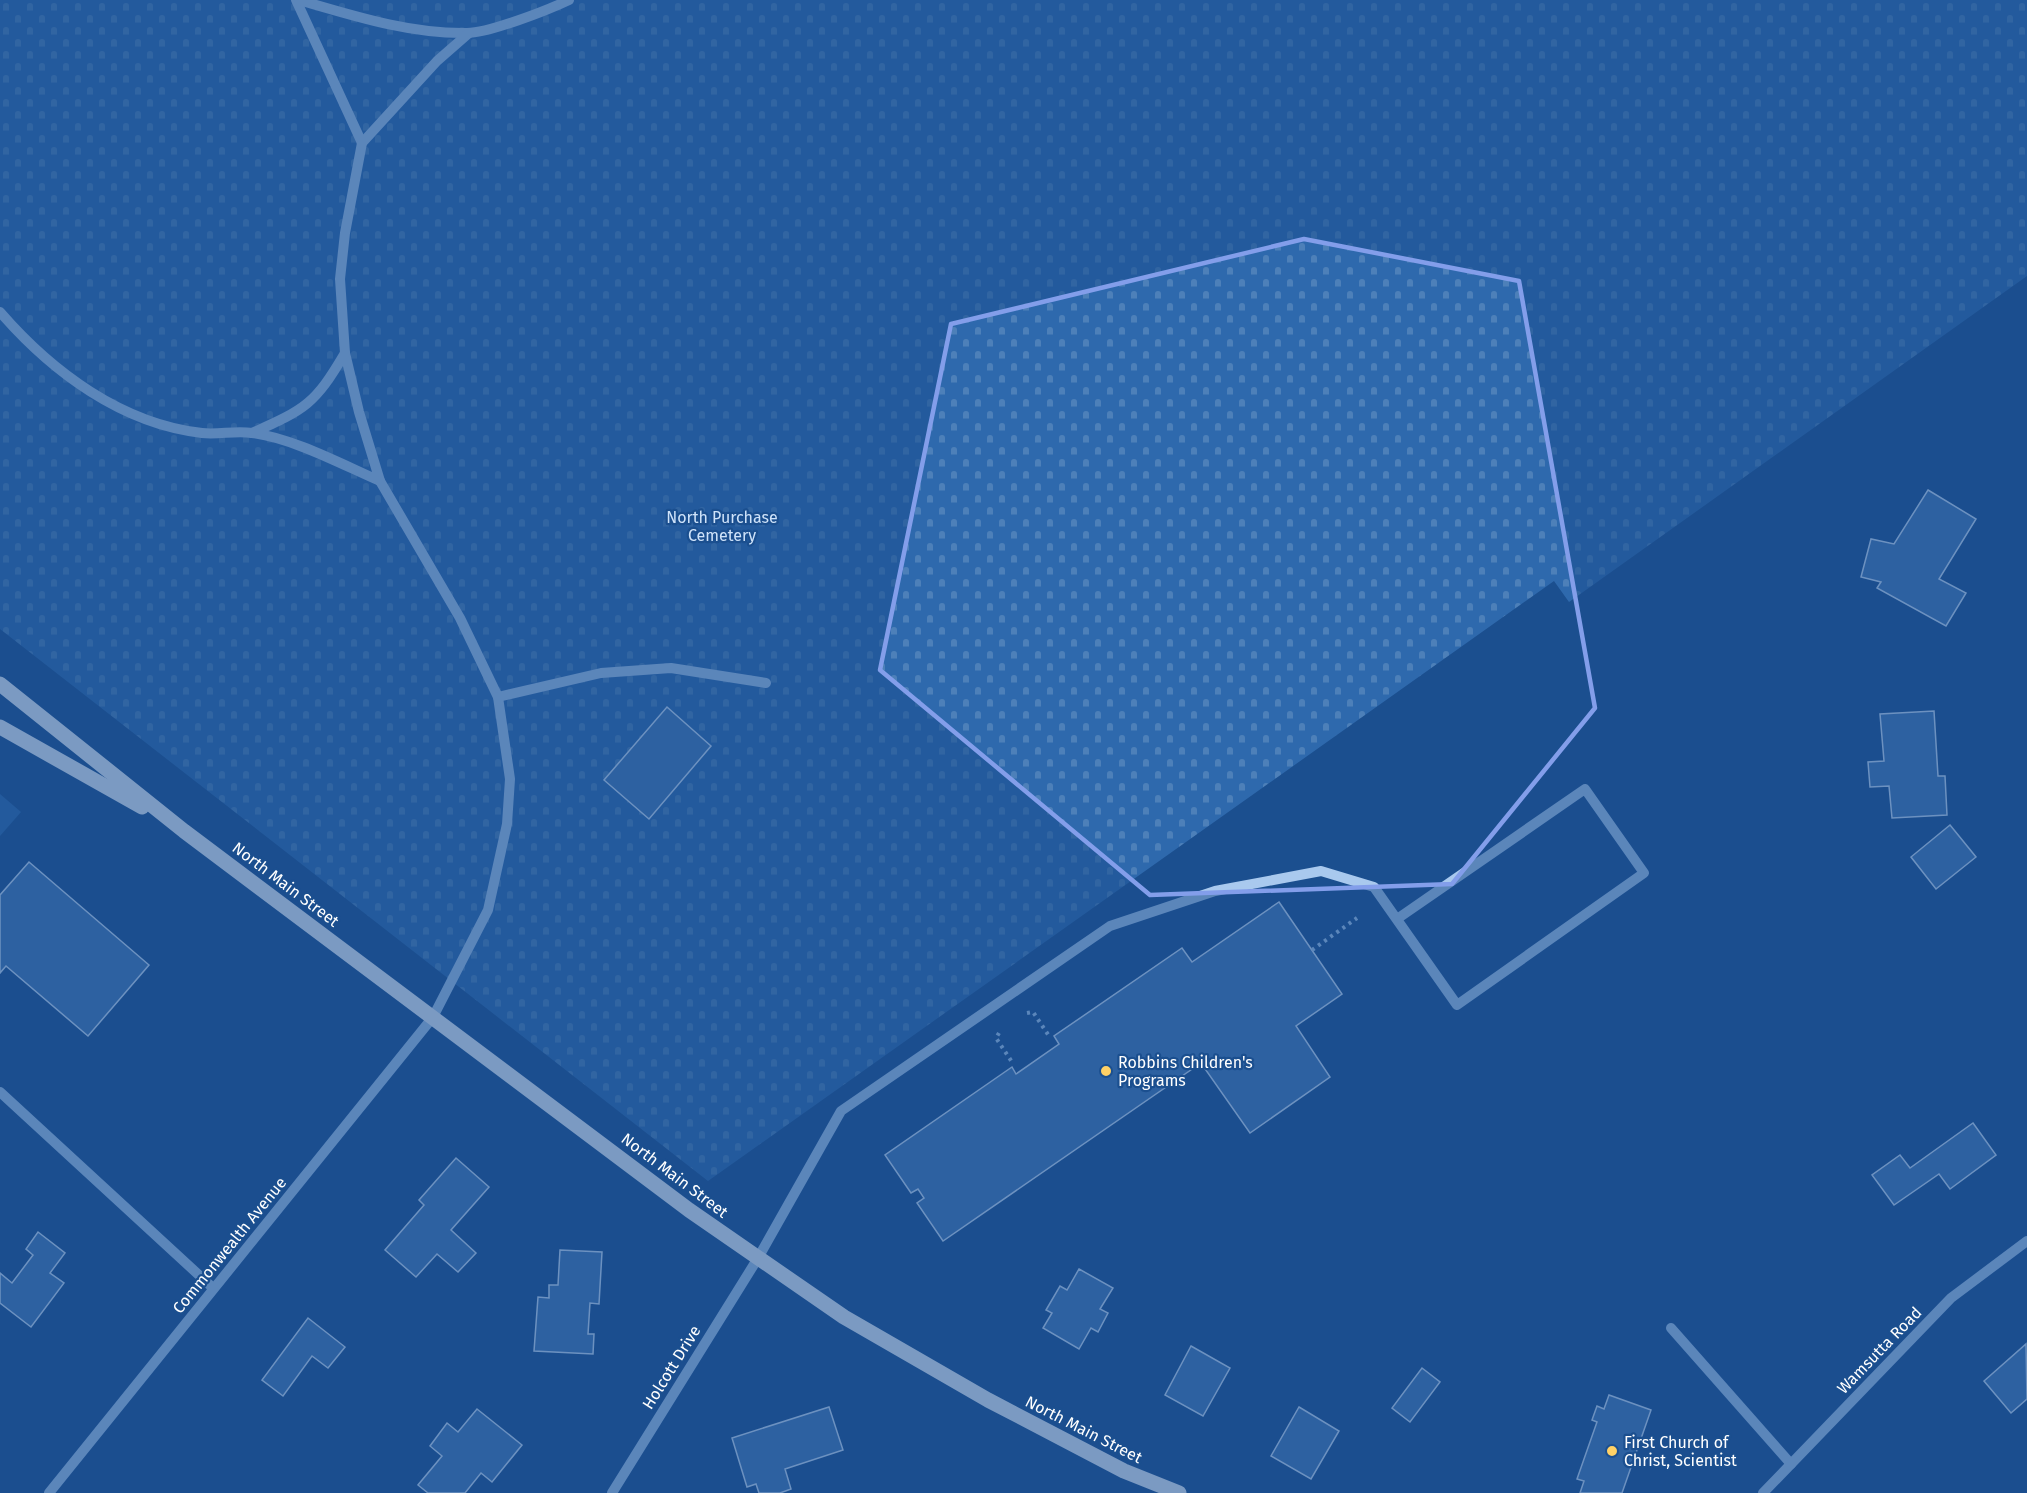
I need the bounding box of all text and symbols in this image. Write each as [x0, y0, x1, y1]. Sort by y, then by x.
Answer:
park label: North Purchase Cemetery [666, 508, 778, 545]
street label: North Main Street [229, 838, 343, 931]
place label: Robbins Children's Programs [1118, 1053, 1253, 1090]
marker: Robbins Children's Programs [1099, 1064, 1113, 1078]
street label: North Main Street [618, 1129, 732, 1222]
street label: Commonwealth Avenue [169, 1173, 290, 1317]
street label: Wamsutta Road [1833, 1303, 1926, 1398]
street label: Holcott Drive [638, 1322, 705, 1413]
street label: North Main Street [1022, 1392, 1146, 1467]
place label: First Church of Christ, Scientist [1624, 1433, 1737, 1470]
marker: First Church of Christ, Scientist [1605, 1444, 1619, 1458]

